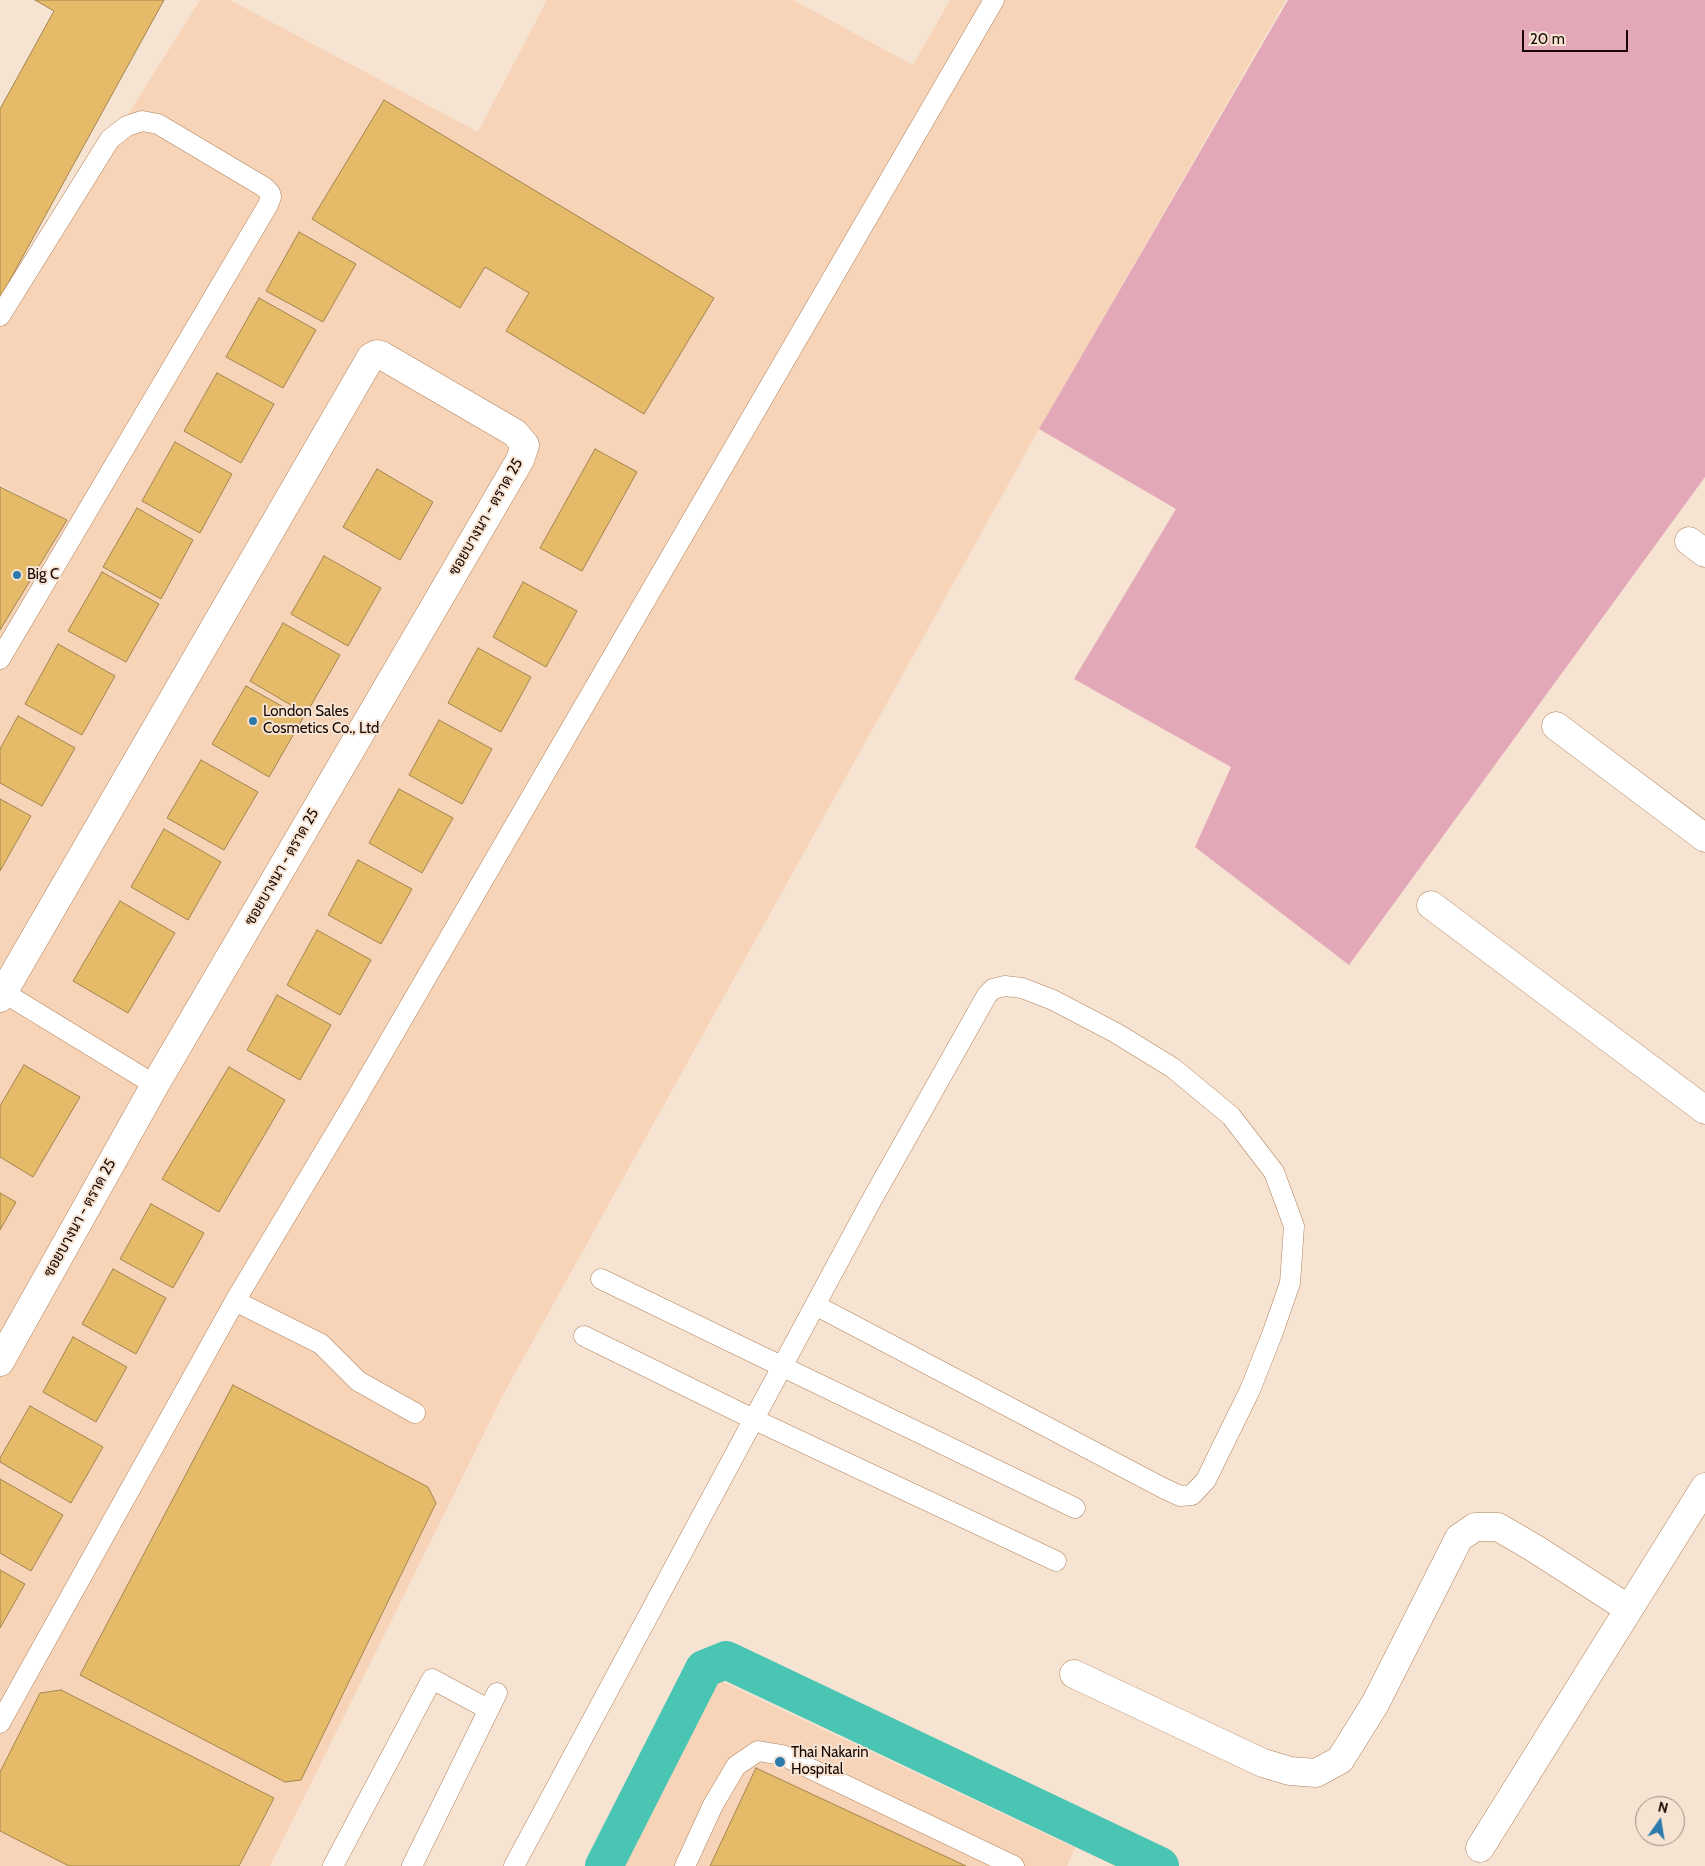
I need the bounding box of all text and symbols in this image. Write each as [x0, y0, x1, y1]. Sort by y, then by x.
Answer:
scale bar [1525, 20, 1631, 52]
text: 20 m [1530, 30, 1565, 48]
street label: ซอยบางนา - ตราด 25 [445, 455, 527, 579]
place label: Big C [27, 566, 59, 584]
marker: Big C [11, 569, 23, 581]
place label: London Sales Cosmetics Co., Ltd [263, 703, 379, 738]
marker: London Sales Cosmetics Co., Ltd [247, 715, 259, 727]
street label: ซอยบางนา - ตราด 25 [241, 805, 323, 929]
street label: ซอยบางนา - ตราด 25 [40, 1156, 120, 1280]
place label: Thai Nakarin Hospital [791, 1744, 869, 1779]
marker: Thai Nakarin Hospital [773, 1755, 787, 1769]
north arrow [1635, 1796, 1685, 1846]
text: N [1656, 1797, 1670, 1817]

